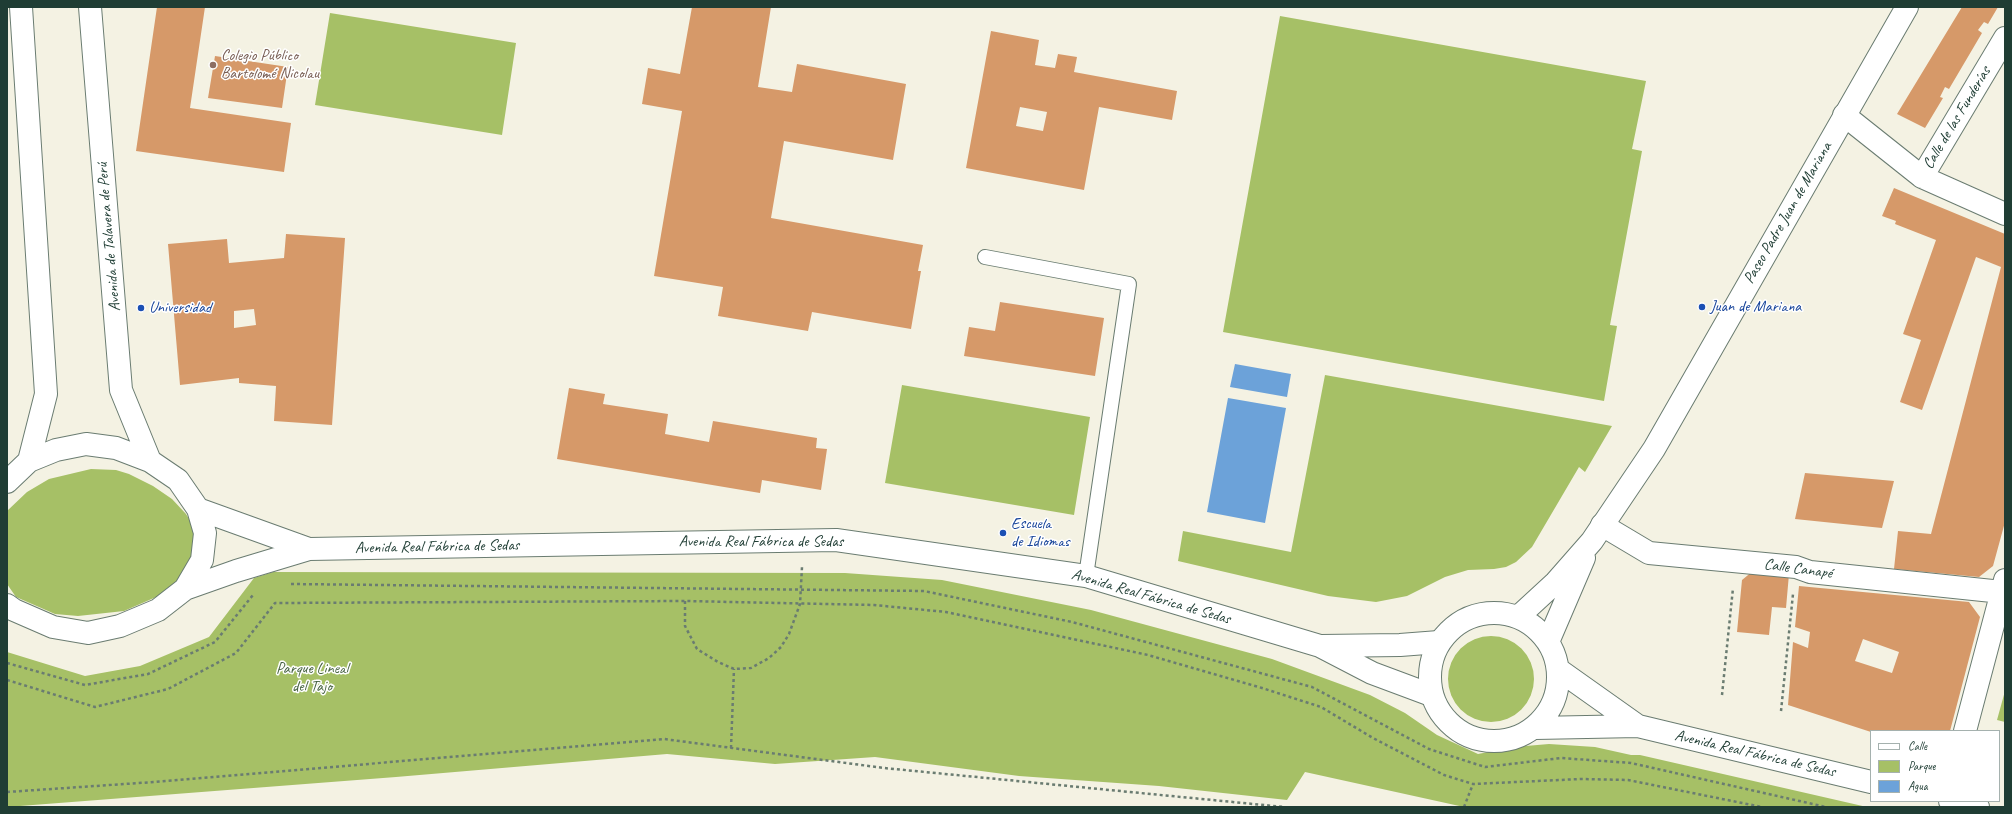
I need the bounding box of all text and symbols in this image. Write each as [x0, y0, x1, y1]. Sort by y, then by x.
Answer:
place label: Colegio Público Bartolomé Nicolau [221, 46, 319, 84]
marker: Colegio Público Bartolomé Nicolau [208, 60, 218, 70]
street label: Calle de las Funderías [1919, 63, 1995, 173]
street label: Paseo Padre Juan de Mariana [1740, 139, 1836, 287]
street label: Avenida de Talavera de Perú [93, 162, 125, 312]
place label: Juan de Mariana [1710, 297, 1801, 317]
place label: Universidad [149, 298, 211, 318]
marker: Juan de Mariana [1697, 302, 1707, 312]
marker: Universidad [136, 303, 146, 313]
place label: Escuela de Idiomas [1011, 514, 1069, 552]
marker: Escuela de Idiomas [998, 528, 1008, 538]
street label: Avenida Real Fábrica de Sedas [679, 532, 843, 552]
street label: Avenida Real Fábrica de Sedas [355, 536, 519, 558]
street label: Calle Canapé [1763, 555, 1833, 583]
street label: Avenida Real Fábrica de Sedas [1069, 565, 1233, 629]
park label: Parque Lineal del Tajo [276, 659, 348, 697]
street label: Avenida Real Fábrica de Sedas [1673, 726, 1837, 782]
legend [1870, 730, 2000, 802]
text: Calle [1908, 738, 1927, 754]
text: Parque [1908, 758, 1936, 774]
text: Agua [1908, 778, 1928, 794]

